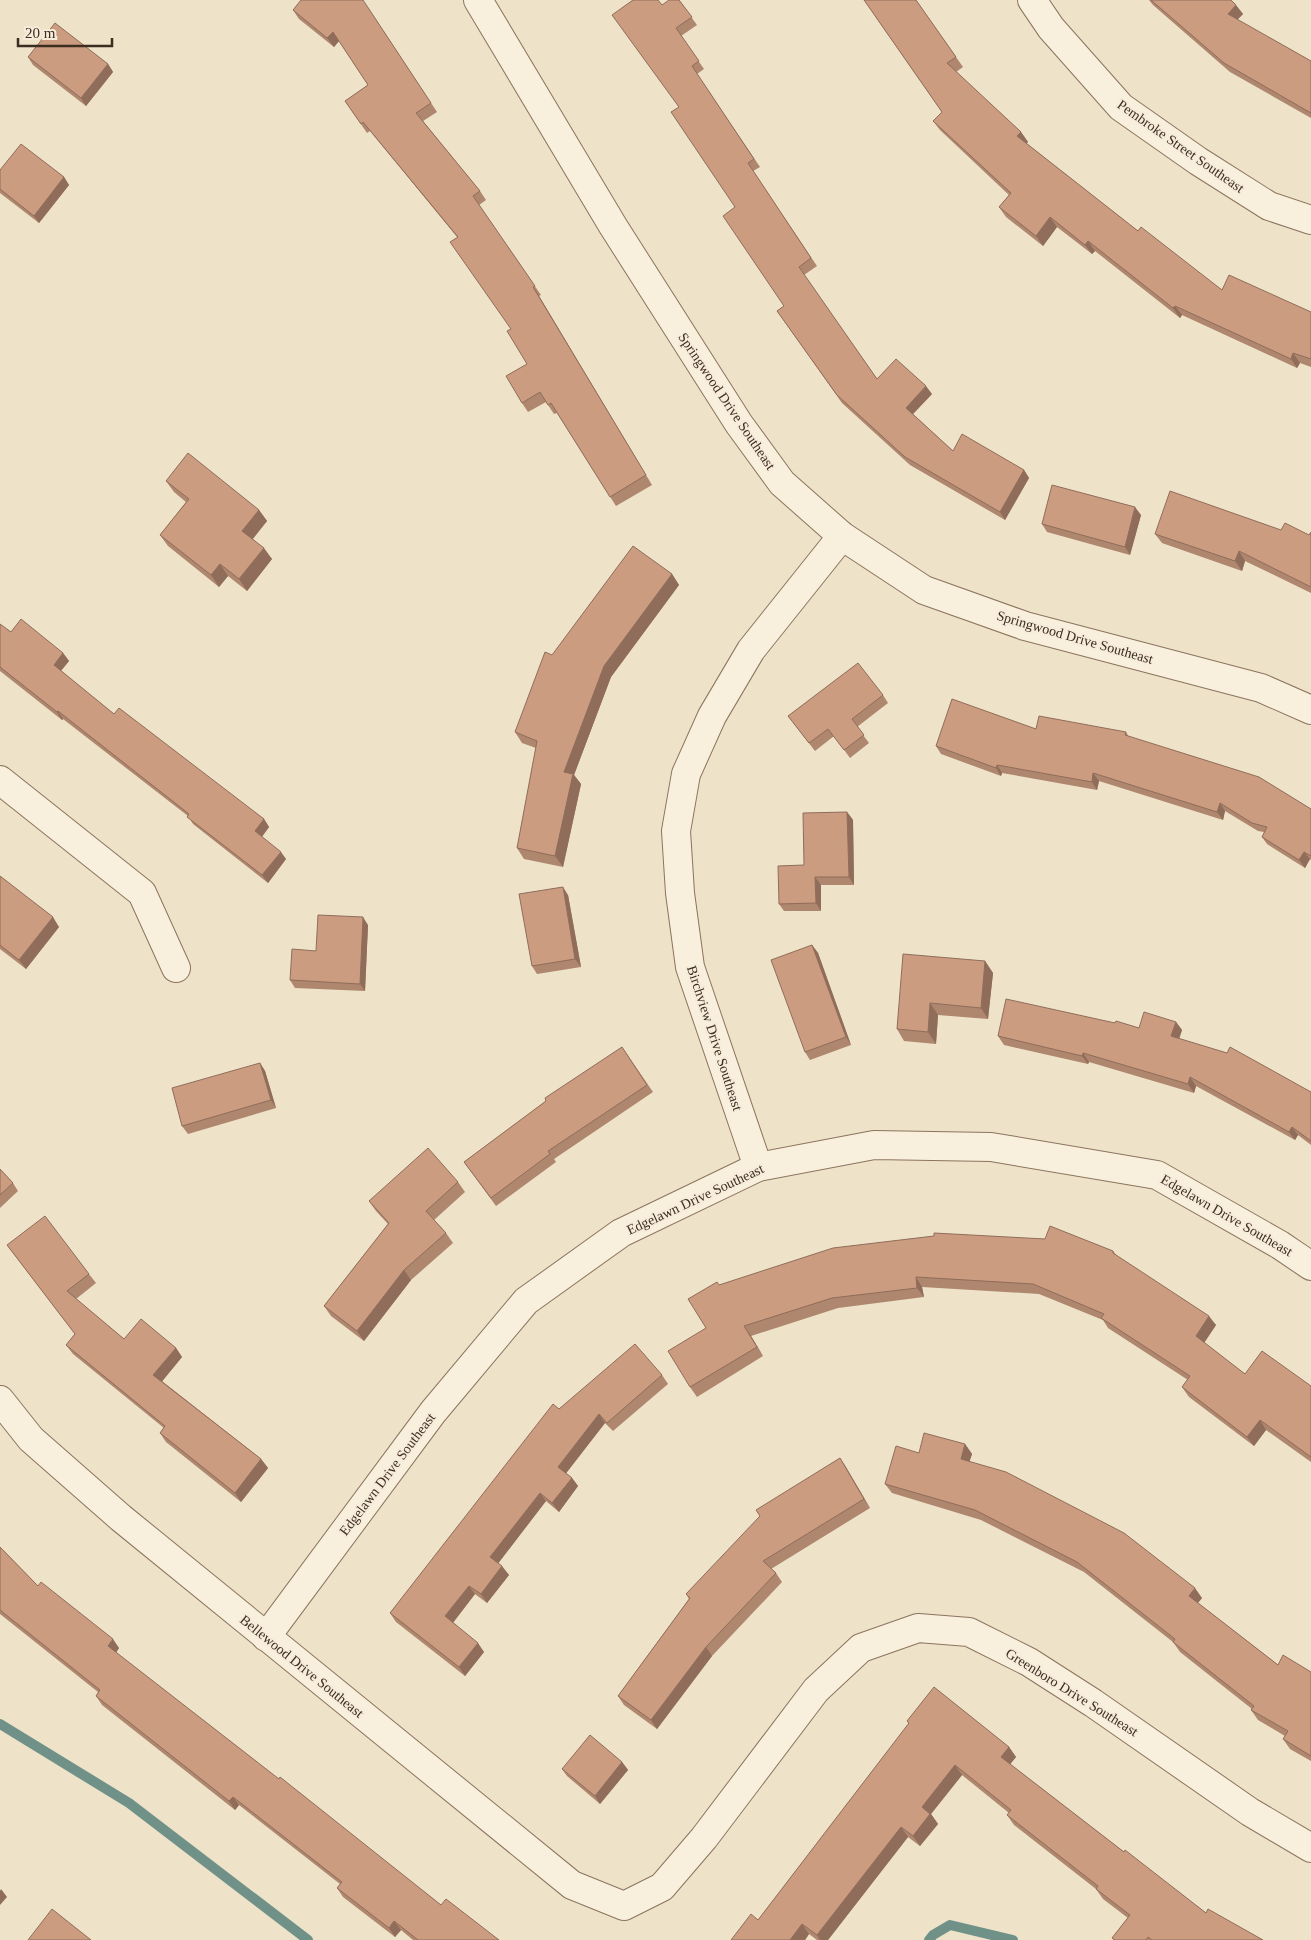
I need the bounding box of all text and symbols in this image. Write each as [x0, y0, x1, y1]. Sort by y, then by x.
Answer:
scale bar [18, 15, 111, 47]
text: 20 m [25, 25, 56, 41]
street label: Pembroke Street Southeast [1115, 97, 1247, 196]
street label: Springwood Drive Southeast [675, 330, 778, 473]
street label: Springwood Drive Southeast [995, 608, 1155, 667]
street label: Birchview Drive Southeast [684, 964, 745, 1113]
street label: Edgelawn Drive Southeast [624, 1161, 766, 1238]
street label: Edgelawn Drive Southeast [1158, 1172, 1295, 1259]
street label: Edgelawn Drive Southeast [336, 1410, 438, 1538]
street label: Bellewood Drive Southeast [237, 1612, 366, 1721]
street label: Greenboro Drive Southeast [1003, 1645, 1141, 1739]

